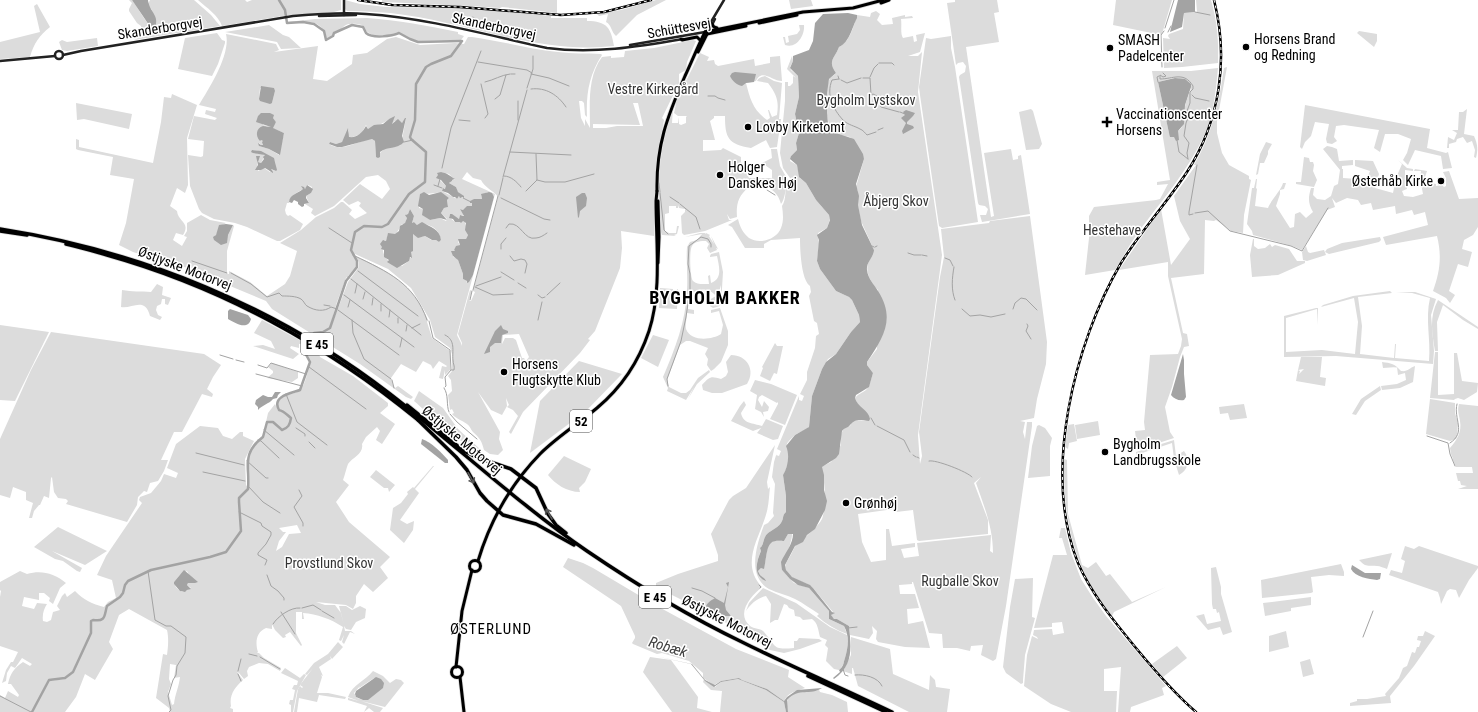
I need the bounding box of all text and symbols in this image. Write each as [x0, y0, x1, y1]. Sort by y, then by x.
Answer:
street label: Skanderborgvej [451, 9, 537, 43]
street label: Skanderborgvej [117, 13, 203, 43]
street label: Schüttesvej [646, 15, 712, 41]
place label: Horsens Brand og Redning [1254, 31, 1335, 63]
place label: SMASH Padelcenter [1118, 32, 1184, 64]
marker: Horsens Brand og Redning [1241, 42, 1251, 52]
marker: SMASH Padelcenter [1105, 43, 1115, 53]
park label: Vestre Kirkegård [607, 81, 699, 97]
park label: Bygholm Lystskov [817, 92, 915, 108]
place label: Vaccinationscenter Horsens [1116, 106, 1222, 138]
marker: Vaccinationscenter Horsens [1101, 116, 1113, 128]
place label: Lovby Kirketomt [756, 119, 845, 135]
marker: Lovby Kirketomt [743, 122, 753, 132]
place label: Holger Danskes Høj [728, 159, 797, 191]
marker: Holger Danskes Høj [715, 170, 725, 180]
place label: Østerhåb Kirke [1352, 173, 1433, 189]
marker: Østerhåb Kirke [1436, 176, 1446, 186]
park label: Åbjerg Skov [863, 192, 929, 209]
park label: Hestehave [1083, 222, 1142, 238]
street label: Østjyske Motorvej [136, 243, 234, 293]
district label: BYGHOLM BAKKER [649, 287, 801, 308]
road number: E 45 [301, 333, 333, 355]
place label: Horsens Flugtskytte Klub [512, 356, 601, 388]
marker: Horsens Flugtskytte Klub [499, 367, 509, 377]
street label: Østjyske Motorvej [419, 402, 505, 478]
road number: 52 [570, 410, 592, 432]
place label: Bygholm Landbrugsskole [1113, 436, 1201, 468]
marker: Bygholm Landbrugsskole [1100, 447, 1110, 457]
one-way arrow [468, 472, 476, 484]
place label: Grønhøj [854, 495, 897, 511]
marker: Grønhøj [841, 498, 851, 508]
one-way arrow [544, 508, 552, 520]
park label: Provstlund Skov [285, 555, 373, 571]
park label: Rugballe Skov [921, 573, 999, 589]
road number: E 45 [639, 586, 671, 608]
street label: Østjyske Motorvej [679, 591, 775, 651]
district label: ØSTERLUND [450, 620, 532, 638]
water label: Robæk [647, 633, 690, 661]

